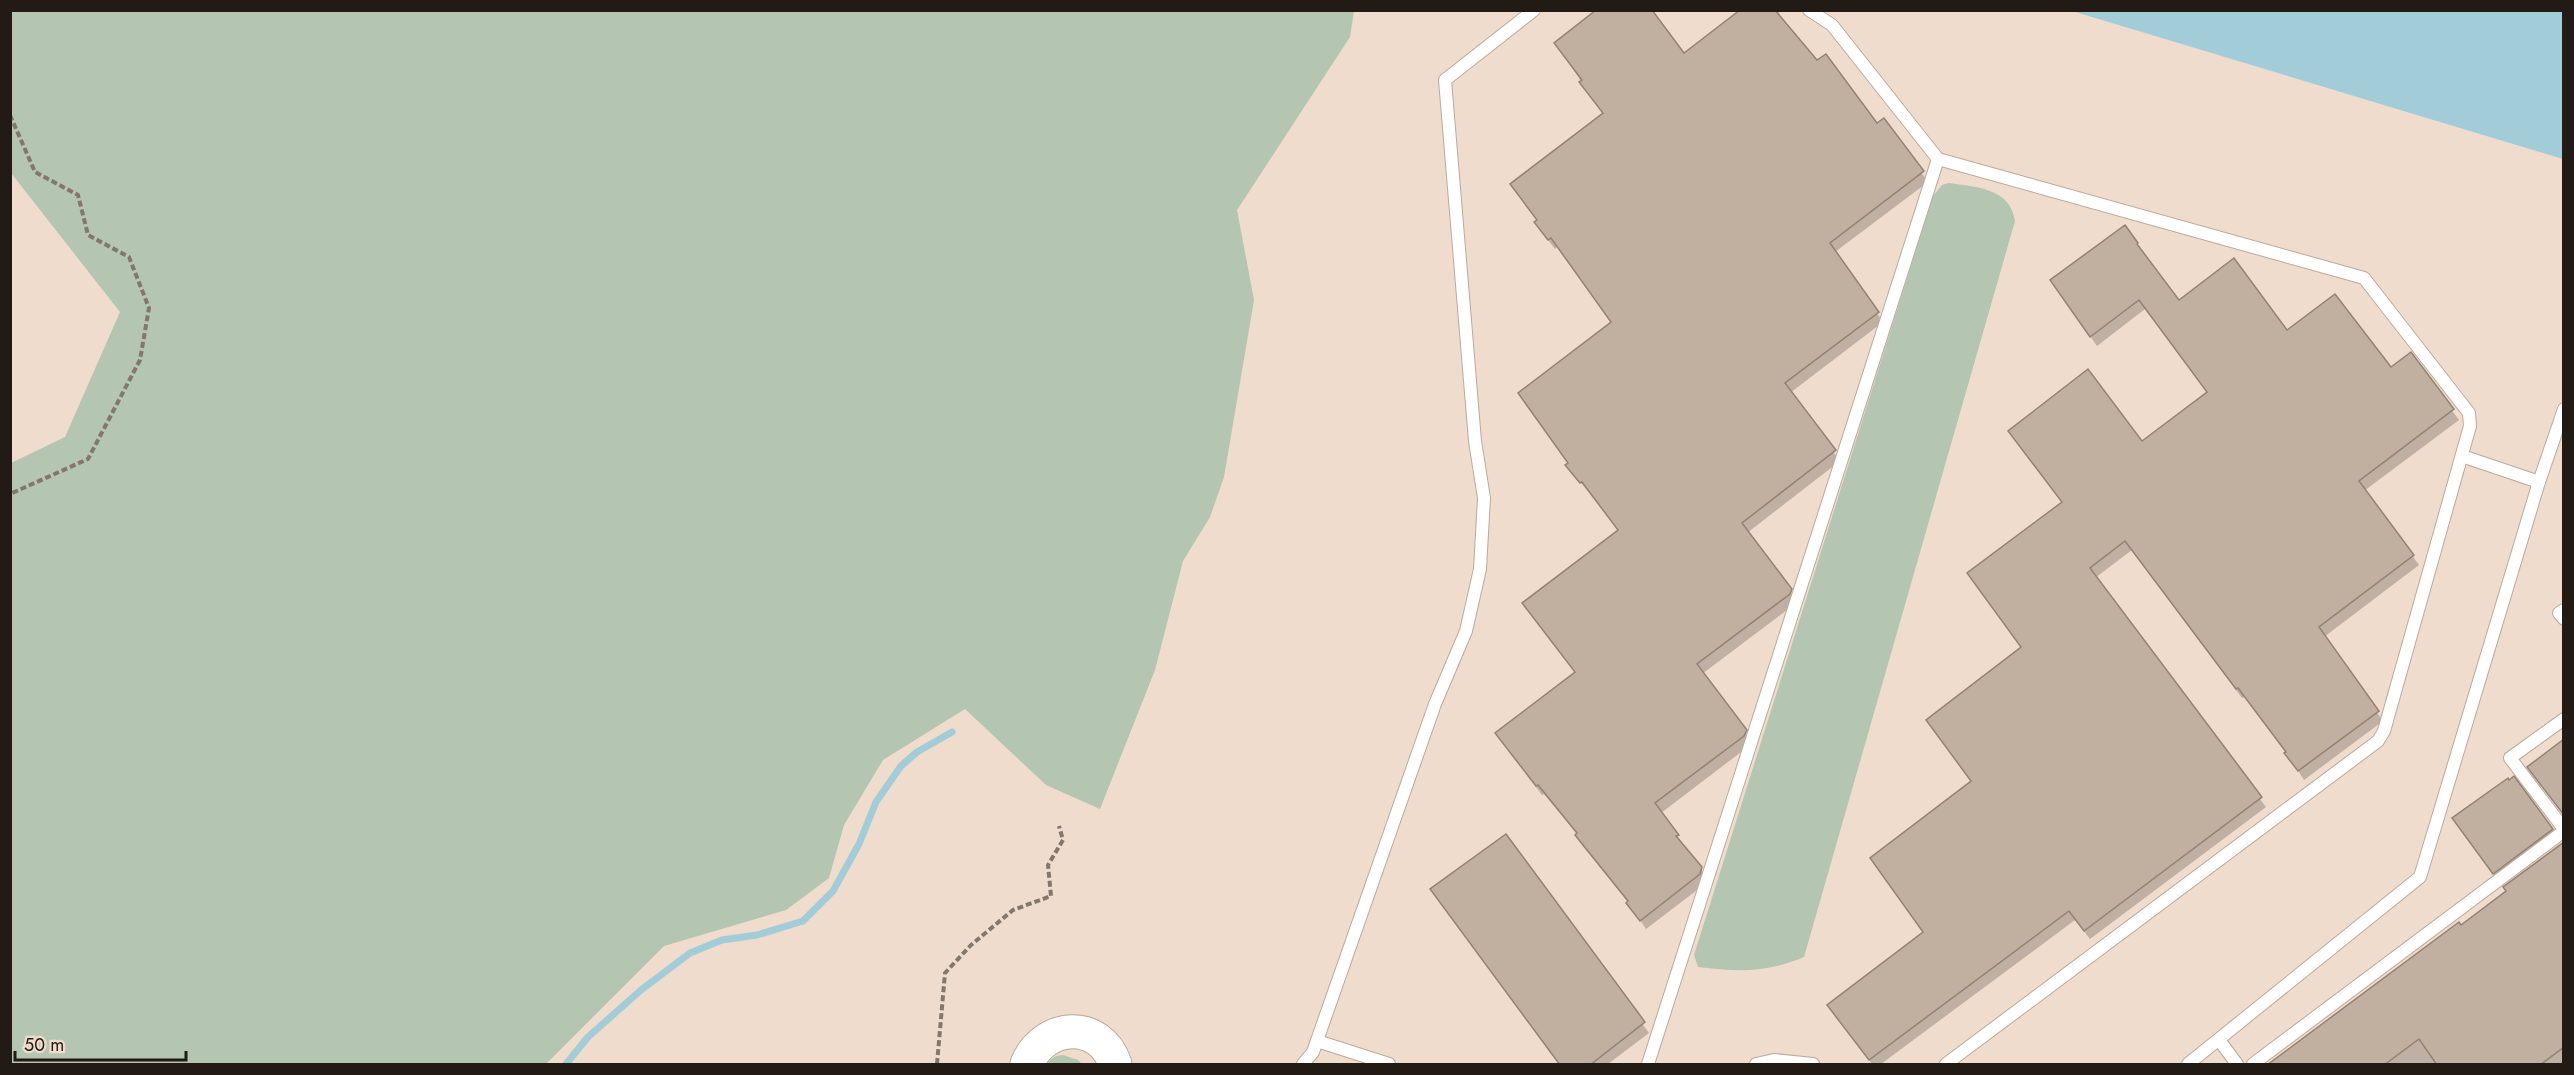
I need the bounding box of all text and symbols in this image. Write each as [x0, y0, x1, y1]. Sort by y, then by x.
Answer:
scale bar [15, 1024, 186, 1062]
text: 50 m [24, 1032, 64, 1058]

